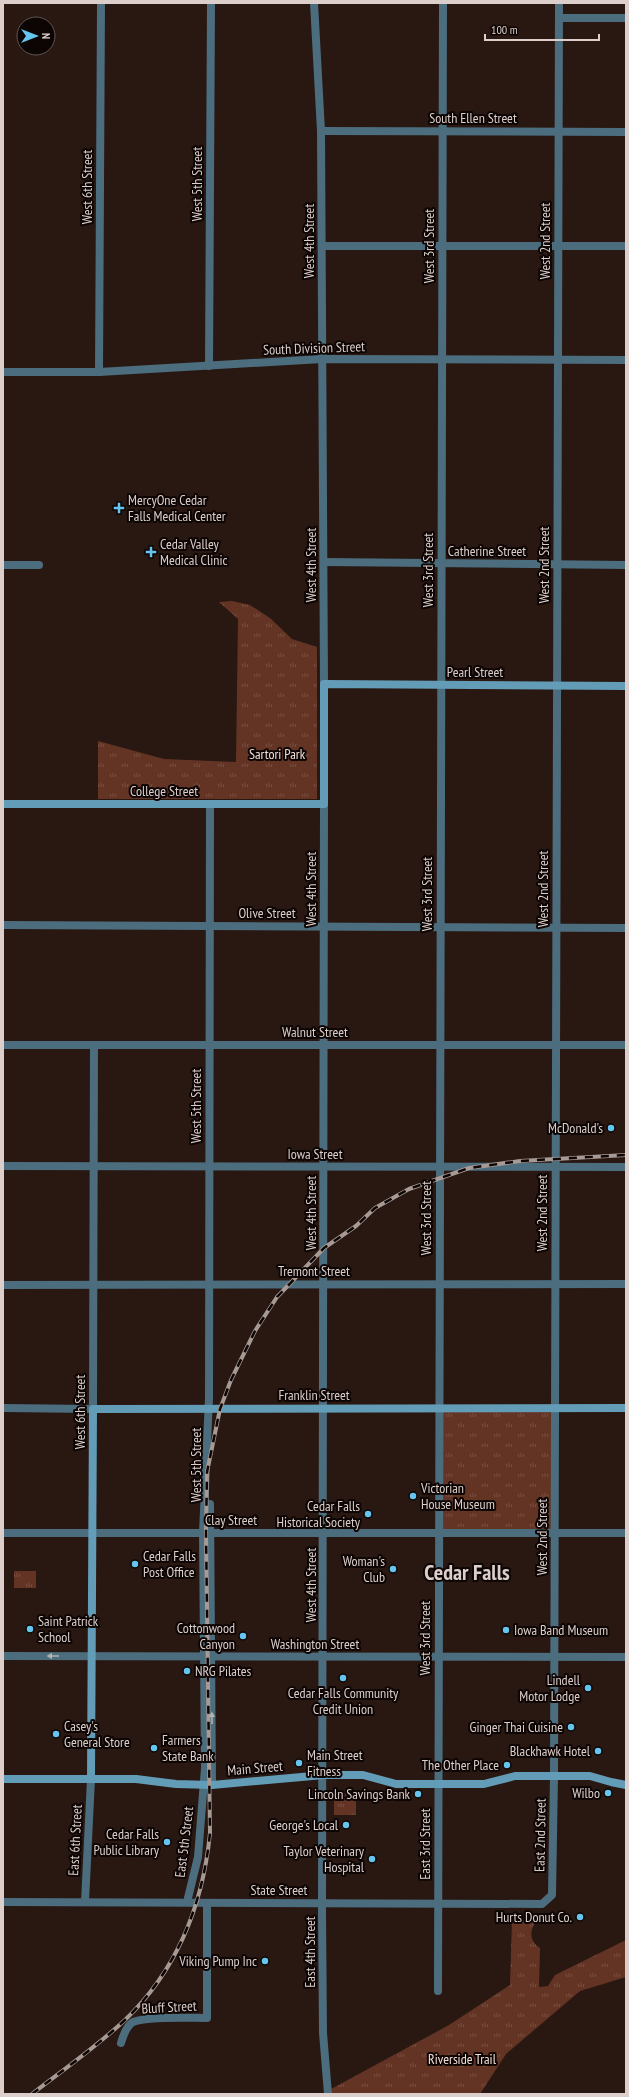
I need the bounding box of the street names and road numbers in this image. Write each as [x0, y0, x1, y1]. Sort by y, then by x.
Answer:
street label: South Ellen Street [429, 109, 517, 127]
street label: West 5th Street [188, 147, 206, 221]
street label: West 6th Street [78, 150, 96, 224]
street label: West 2nd Street [536, 203, 554, 279]
street label: West 4th Street [300, 204, 318, 278]
street label: West 3rd Street [420, 209, 438, 283]
street label: South Division Street [263, 337, 365, 359]
street label: West 2nd Street [535, 527, 553, 603]
street label: West 4th Street [302, 528, 320, 602]
street label: West 3rd Street [419, 533, 437, 607]
street label: Catherine Street [448, 542, 526, 560]
street label: Pearl Street [447, 663, 503, 681]
street label: College Street [130, 782, 198, 800]
street label: West 2nd Street [534, 851, 552, 927]
street label: West 4th Street [302, 852, 320, 926]
street label: West 3rd Street [418, 857, 436, 931]
street label: Olive Street [238, 904, 296, 922]
street label: Walnut Street [282, 1023, 348, 1041]
street label: West 5th Street [187, 1069, 205, 1143]
street label: Iowa Street [288, 1145, 343, 1163]
street label: West 2nd Street [533, 1175, 551, 1251]
street label: West 4th Street [302, 1176, 320, 1250]
street label: West 3rd Street [417, 1181, 435, 1255]
street label: Tremont Street [278, 1262, 350, 1280]
street label: West 6th Street [71, 1375, 89, 1449]
street label: Franklin Street [278, 1386, 350, 1404]
street label: West 5th Street [187, 1428, 205, 1502]
street label: West 2nd Street [533, 1499, 551, 1575]
street label: Clay Street [205, 1511, 257, 1529]
street label: West 4th Street [302, 1548, 320, 1622]
street label: West 3rd Street [416, 1601, 434, 1675]
street label: Washington Street [271, 1635, 359, 1653]
street label: Main Street [226, 1757, 284, 1779]
street label: East 2nd Street [530, 1798, 550, 1872]
street label: East 6th Street [64, 1804, 86, 1876]
street label: East 5th Street [171, 1805, 197, 1879]
street label: East 3rd Street [416, 1808, 434, 1880]
street label: State Street [251, 1881, 308, 1899]
street label: East 4th Street [301, 1916, 319, 1988]
street label: Bluff Street [141, 1997, 197, 2017]

